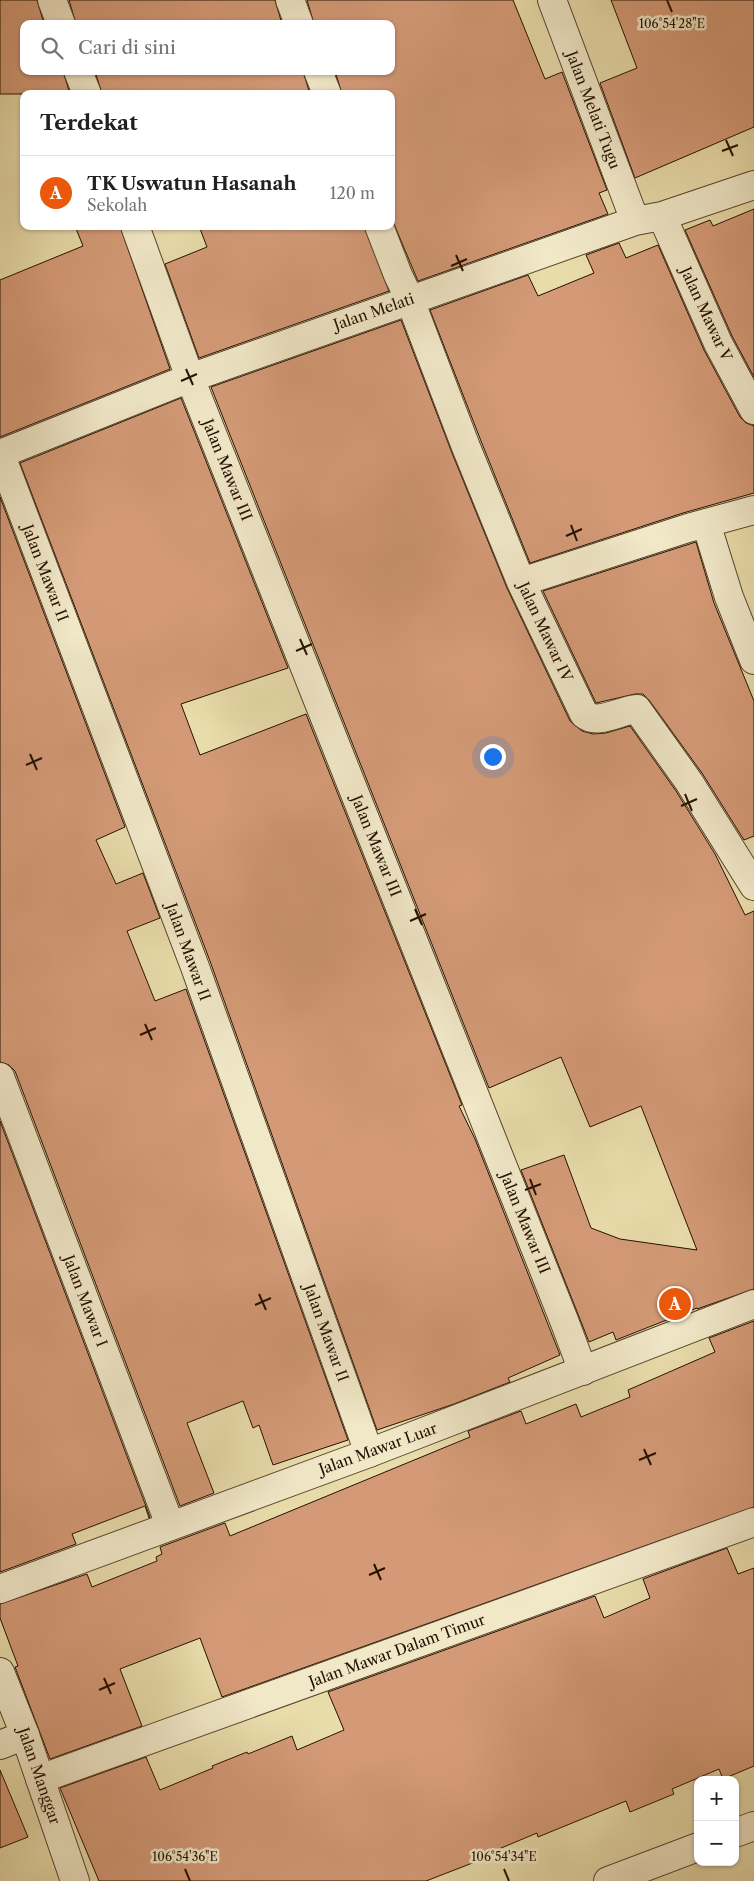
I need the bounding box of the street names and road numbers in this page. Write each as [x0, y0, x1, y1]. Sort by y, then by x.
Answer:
street label: Jalan Melati Tugu [561, 46, 625, 172]
street label: Jalan Mawar V [676, 262, 737, 365]
street label: Jalan Melati [329, 289, 417, 335]
street label: Jalan Mawar III [198, 414, 257, 524]
street label: Jalan Mawar II [18, 520, 73, 624]
street label: Jalan Mawar IV [513, 577, 577, 686]
street label: Jalan Mawar III [347, 790, 406, 900]
street label: Jalan Mawar II [161, 899, 215, 1003]
street label: Jalan Mawar III [496, 1167, 555, 1277]
street label: Jalan Mawar I [59, 1250, 112, 1349]
street label: Jalan Mawar II [299, 1280, 353, 1384]
street label: Jalan Mawar Luar [314, 1418, 440, 1479]
street label: Jalan Mawar Dalam Timur [304, 1610, 488, 1692]
street label: Jalan Manggar [13, 1723, 65, 1827]

